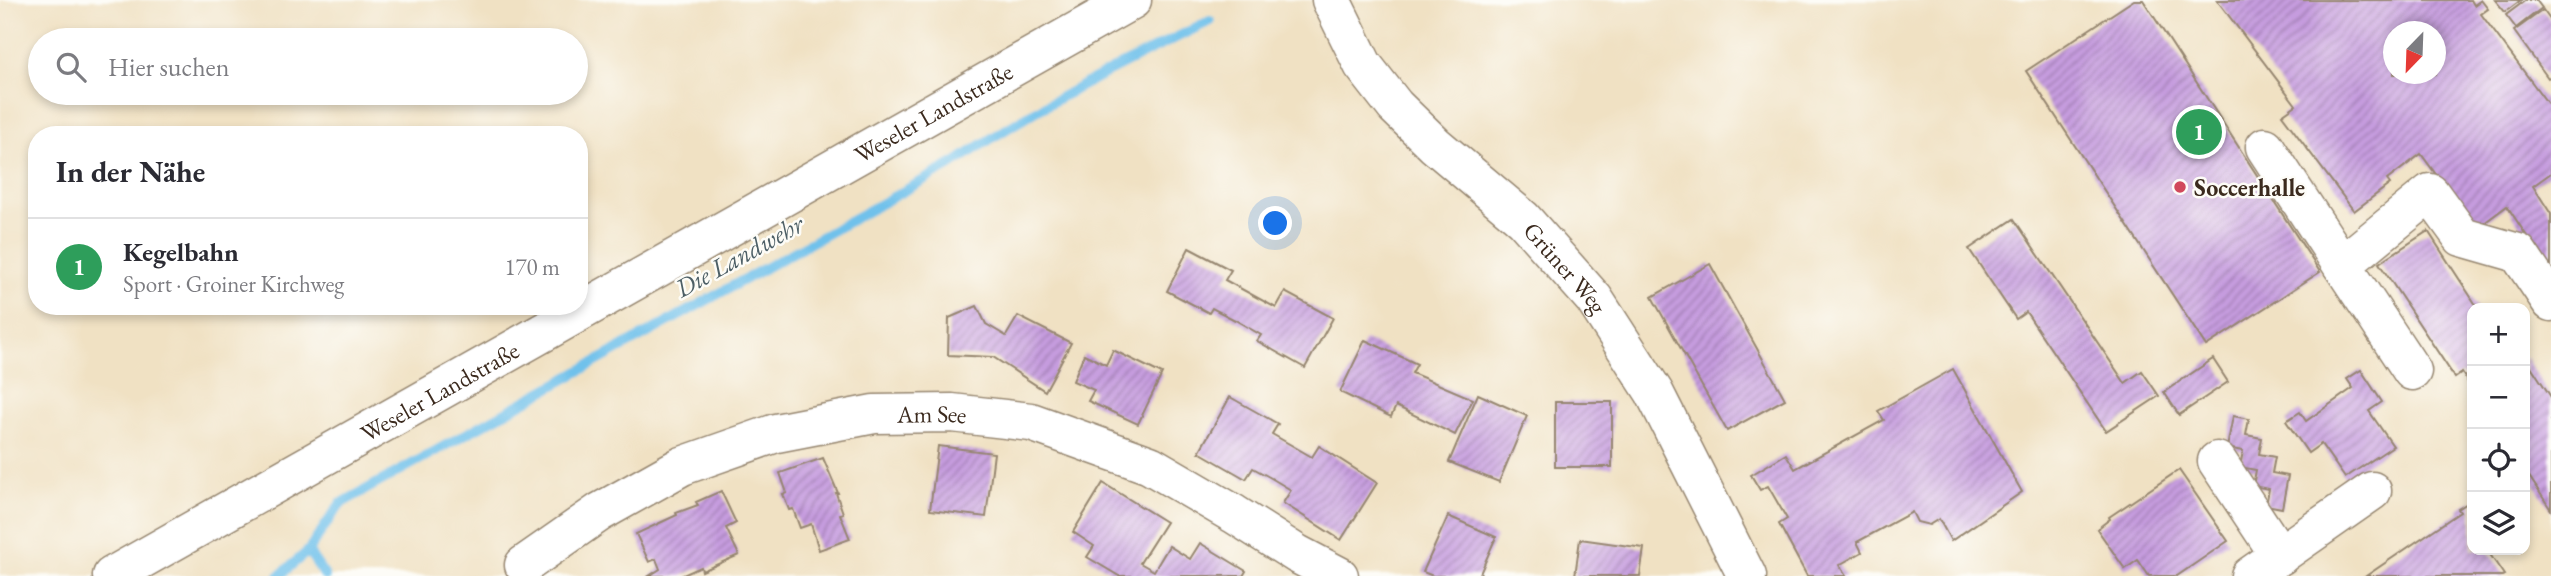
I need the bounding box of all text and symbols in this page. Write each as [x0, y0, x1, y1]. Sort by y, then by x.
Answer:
north arrow [2383, 21, 2446, 84]
search box [28, 28, 588, 105]
icon: search [52, 48, 90, 86]
text: Hier suchen [108, 50, 229, 84]
street label: Weseler Landstraße [848, 55, 1018, 169]
pin: 1 [2176, 106, 2222, 158]
text: In der Nähe [56, 152, 205, 191]
place label: Soccerhalle [2194, 172, 2305, 203]
marker: Soccerhalle [2172, 179, 2188, 195]
water label: Die Landwehr [668, 206, 810, 306]
your location [1258, 206, 1292, 240]
street label: Grüner Weg [1517, 215, 1615, 320]
text: Kegelbahn [123, 235, 239, 269]
text: 1 [73, 252, 85, 282]
text: 170 m [504, 252, 560, 282]
text: Sport · Groiner Kirchweg [123, 269, 344, 299]
map controls [2467, 303, 2530, 555]
button: + [2467, 303, 2530, 366]
street label: Weseler Landstraße [355, 334, 524, 448]
button: − [2467, 366, 2530, 429]
street label: Am See [896, 397, 968, 430]
button: locate [2467, 429, 2530, 492]
button: layers [2467, 492, 2530, 555]

